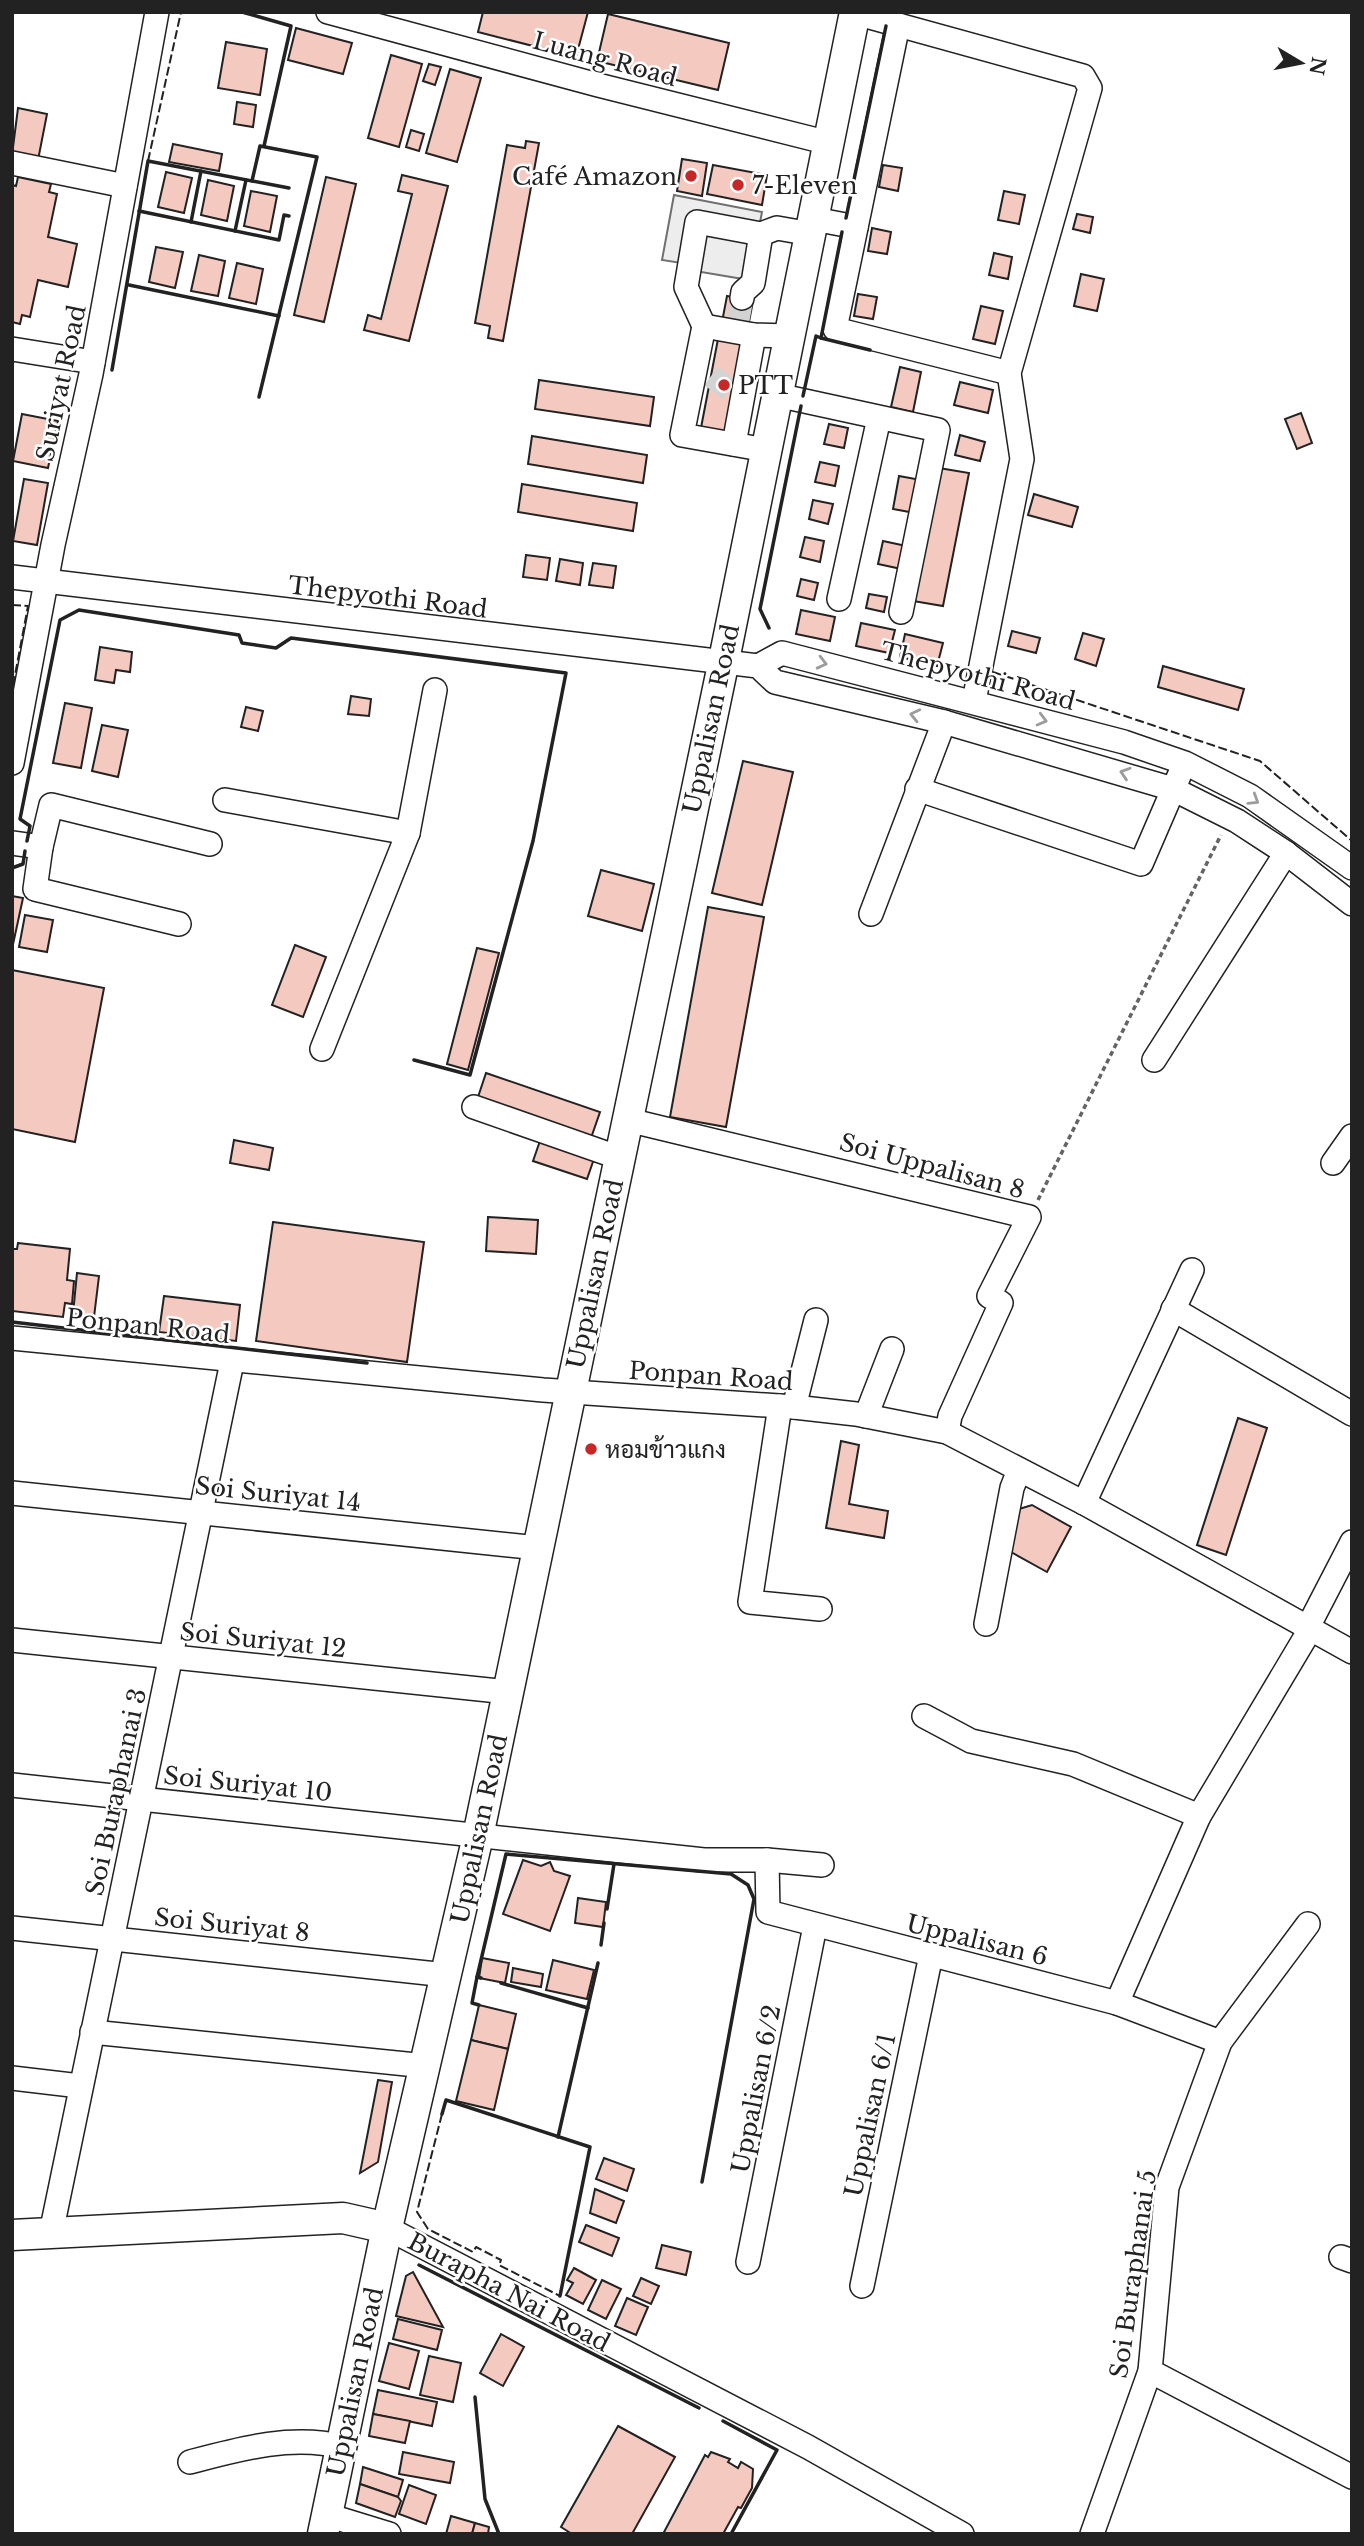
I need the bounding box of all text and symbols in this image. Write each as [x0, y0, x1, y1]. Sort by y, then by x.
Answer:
street label: Luang Road [530, 26, 680, 92]
north arrow [1266, 28, 1336, 98]
text: N [1304, 55, 1330, 77]
place label: Café Amazon [512, 162, 677, 191]
marker: Café Amazon [683, 168, 699, 184]
place label: 7-Eleven [752, 171, 858, 200]
marker: 7-Eleven [730, 177, 746, 193]
street label: Suriyat Road [30, 302, 92, 464]
place label: PTT [738, 371, 793, 400]
marker: PTT [716, 377, 732, 393]
street label: Thepyothi Road [287, 570, 489, 624]
street label: Uppalisan Road [677, 621, 745, 817]
street label: Thepyothi Road [877, 636, 1079, 716]
one-way arrow [816, 655, 828, 669]
one-way arrow [909, 709, 921, 724]
one-way arrow [1036, 712, 1048, 726]
one-way arrow [1119, 767, 1131, 782]
one-way arrow [1247, 791, 1260, 804]
street label: Soi Uppalisan 8 [836, 1127, 1028, 1205]
street label: Uppalisan Road [561, 1176, 629, 1372]
street label: Ponpan Road [64, 1303, 232, 1349]
street label: Ponpan Road [628, 1356, 794, 1396]
place label: หอมข้าวแกง [605, 1435, 726, 1464]
marker: หอมข้าวแกง [583, 1441, 599, 1457]
street label: Soi Suriyat 14 [194, 1471, 362, 1517]
street label: Soi Suriyat 12 [178, 1617, 348, 1663]
street label: Soi Buraphanai 3 [80, 1686, 152, 1898]
street label: Uppalisan Road [445, 1731, 513, 1927]
street label: Soi Suriyat 10 [162, 1761, 334, 1807]
street label: Soi Suriyat 8 [153, 1902, 311, 1948]
street label: Uppalisan 6 [903, 1908, 1051, 1972]
street label: Uppalisan 6/2 [725, 2002, 787, 2176]
street label: Uppalisan 6/1 [838, 2030, 902, 2200]
street label: Soi Buraphanai 5 [1104, 2168, 1162, 2380]
street label: Burapha Nai Road [403, 2226, 615, 2358]
street label: Uppalisan Road [321, 2284, 389, 2480]

